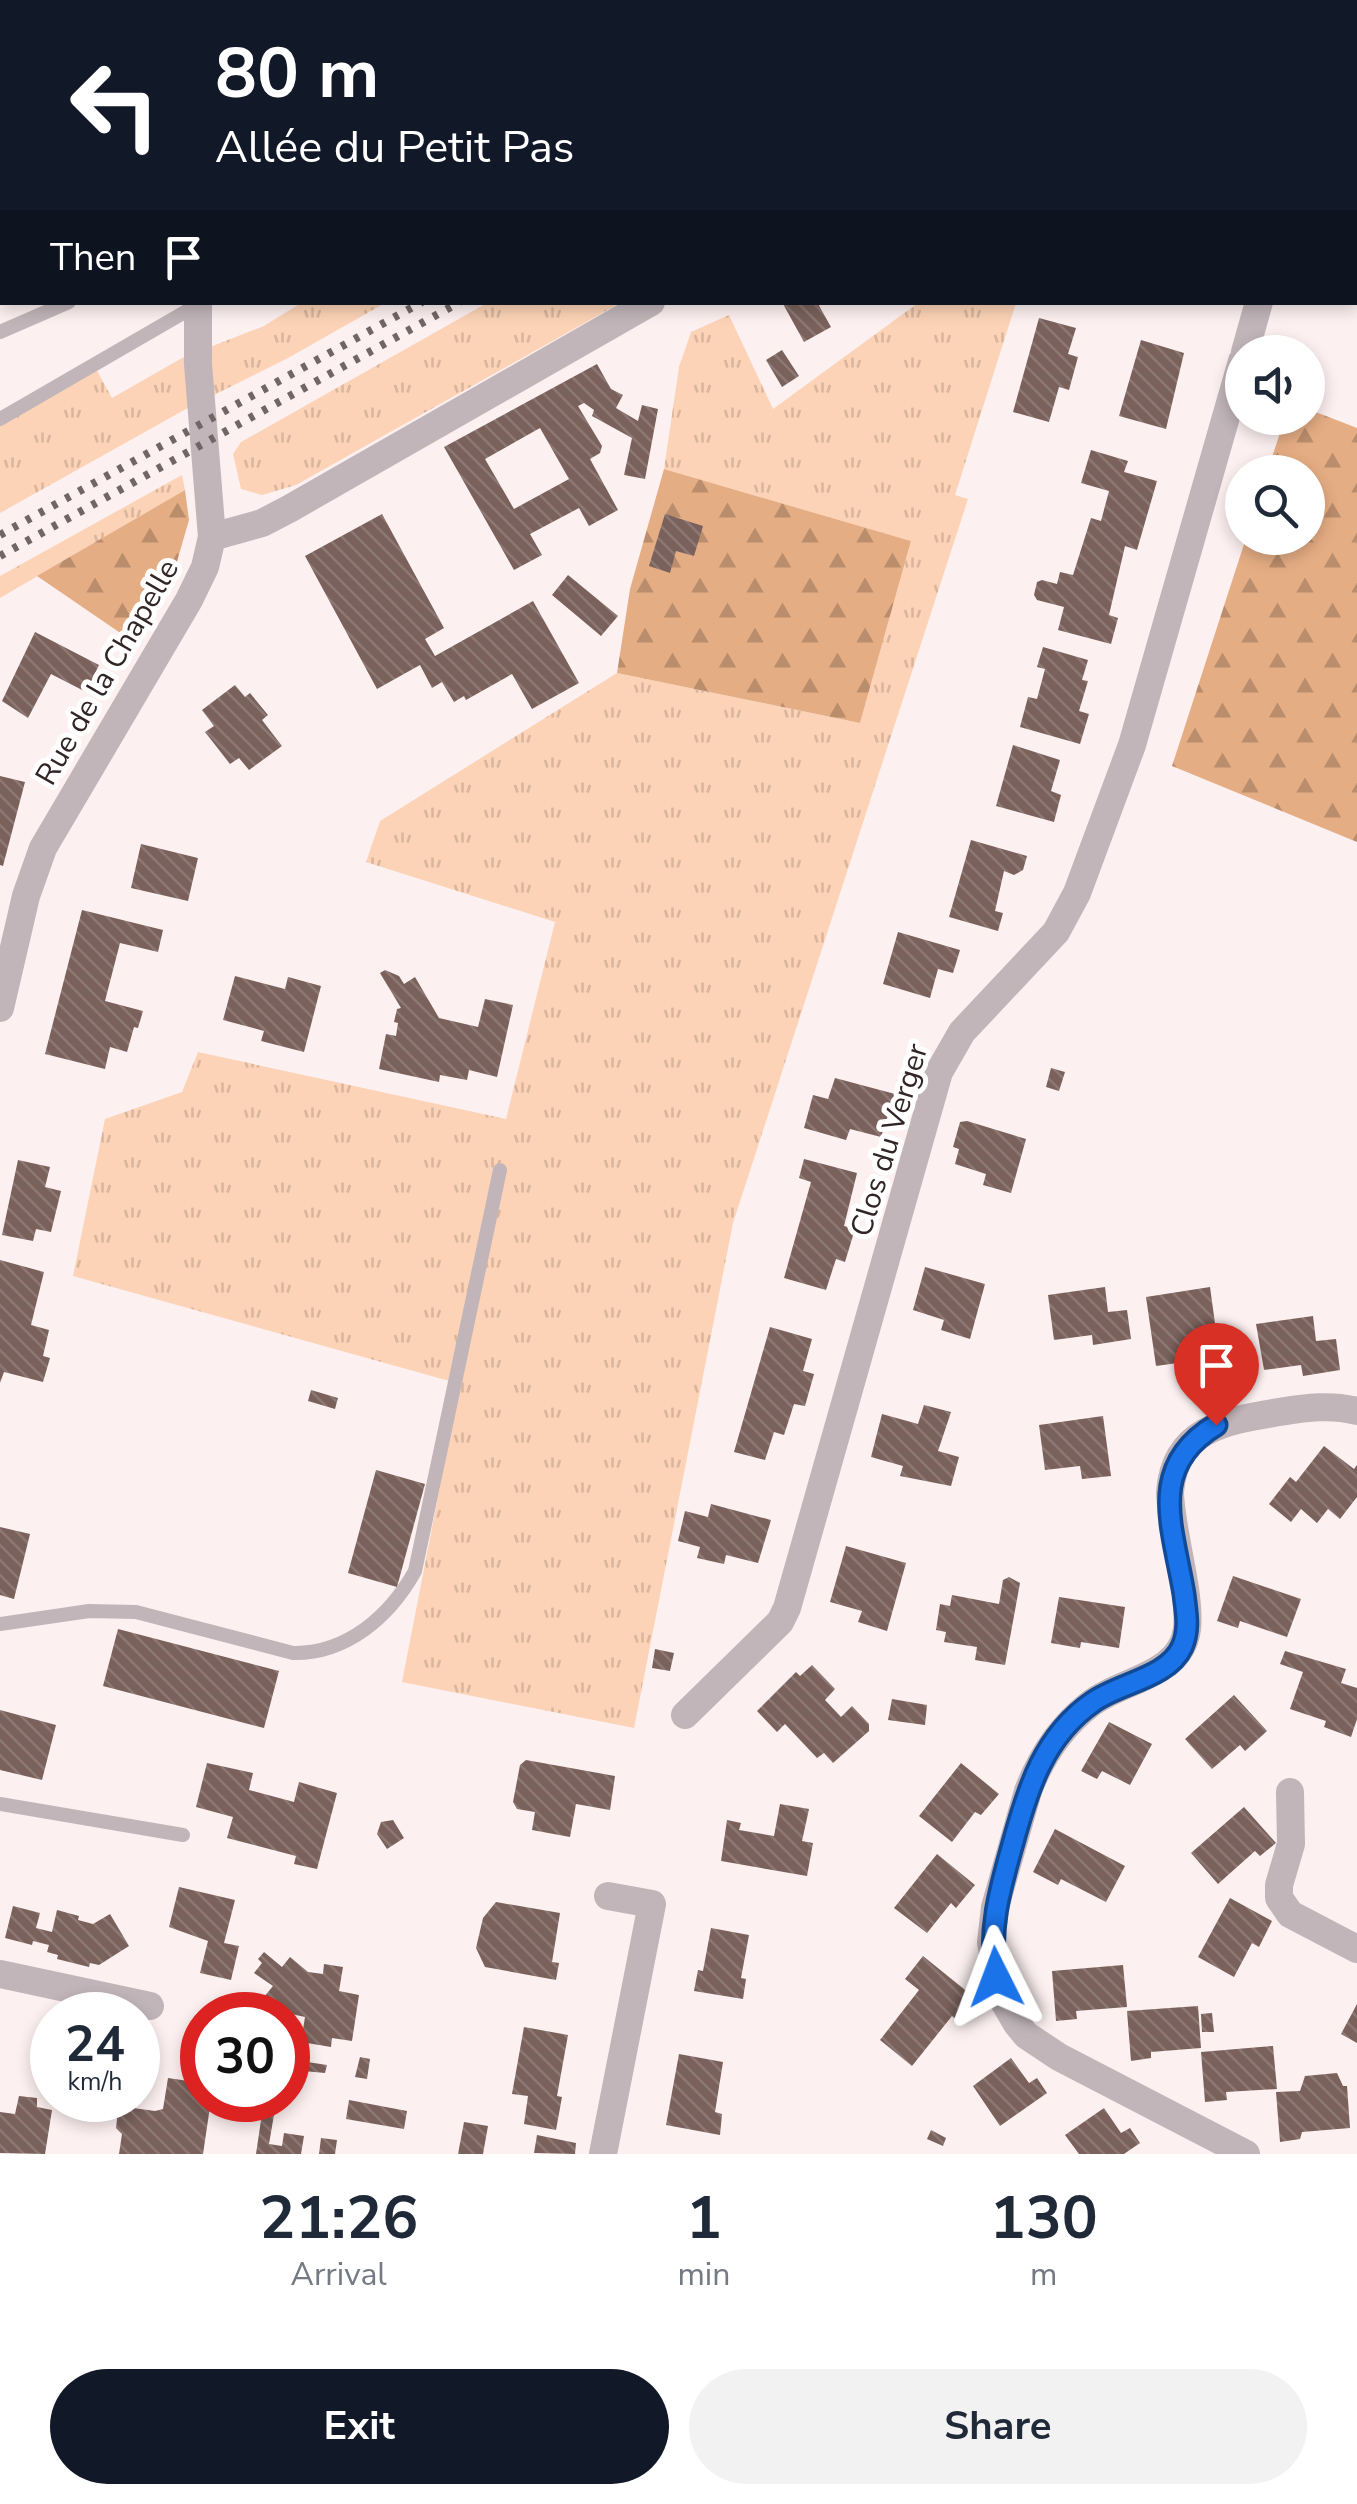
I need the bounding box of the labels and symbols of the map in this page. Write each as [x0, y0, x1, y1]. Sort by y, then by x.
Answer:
street label: Rue de la Chapelle [26, 552, 189, 793]
street label: Clos du Verger [841, 1039, 938, 1242]
pin [1174, 1323, 1259, 1426]
position arrow [944, 1925, 1048, 2029]
speed limit sign: 30 [180, 1992, 310, 2122]

